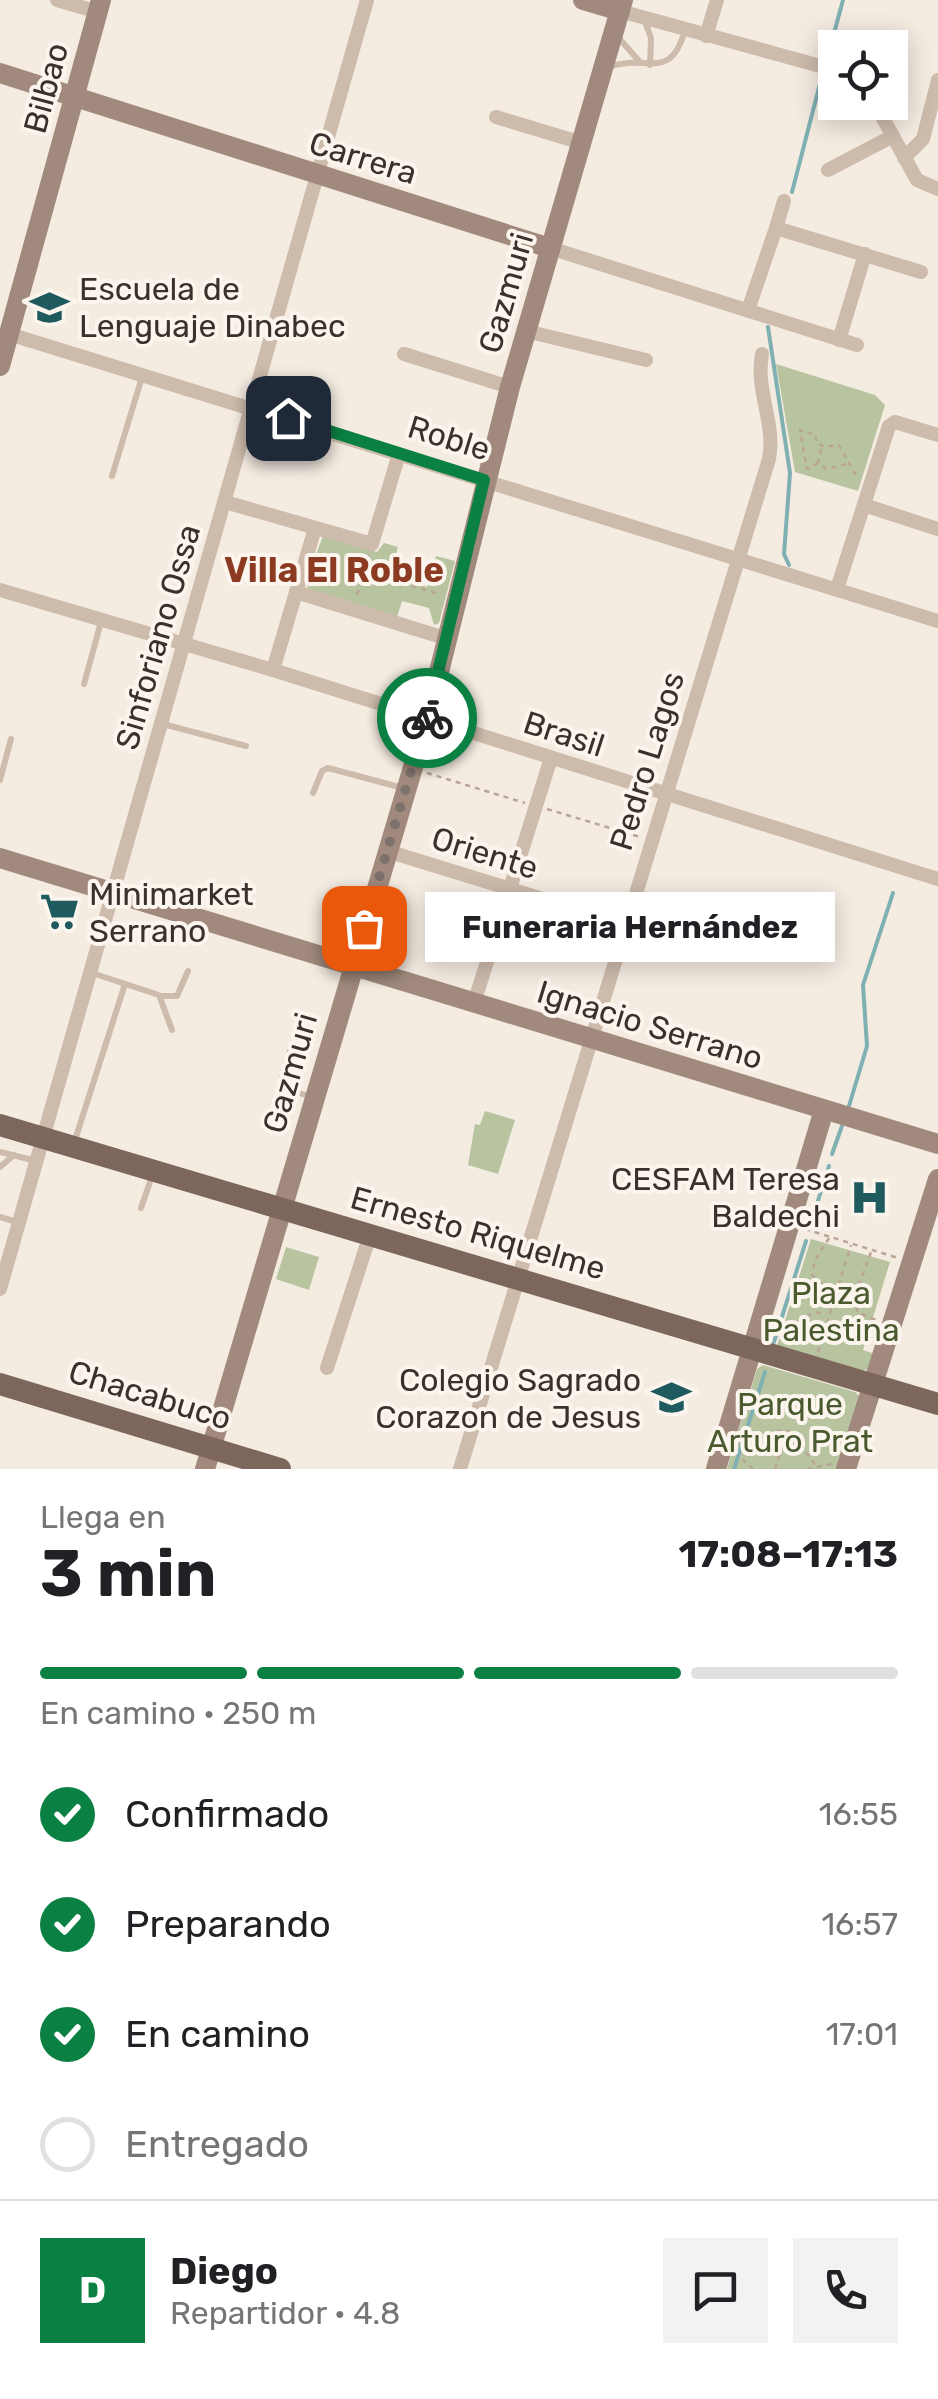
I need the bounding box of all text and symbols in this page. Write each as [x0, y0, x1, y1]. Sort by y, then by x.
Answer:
map controls [818, 30, 908, 120]
button: locate [818, 30, 908, 120]
street label: Bilbao [16, 39, 76, 137]
street label: Carrera [305, 124, 421, 192]
street label: Gazmuri [471, 228, 541, 358]
place label: Escuela de Lenguaje Dinabec [79, 270, 346, 345]
school or university icon: Escuela de Lenguaje Dinabec [28, 286, 70, 328]
pin [246, 376, 331, 461]
icon: home [261, 391, 316, 446]
street label: Roble [403, 408, 495, 468]
street label: Sinforiano Ossa [108, 520, 208, 754]
district label: Villa El Roble [224, 549, 444, 591]
street label: Pedro Lagos [602, 667, 692, 855]
courier [377, 668, 477, 768]
icon: bike [400, 691, 455, 746]
street label: Brasil [519, 703, 609, 765]
street label: Oriente [427, 819, 543, 887]
place label: Minimarket Serrano [89, 875, 254, 950]
pin [322, 886, 407, 971]
supermarket icon: Minimarket Serrano [38, 891, 80, 933]
callout: Funeraria Hernández [424, 893, 834, 963]
icon: bag [337, 901, 392, 956]
text: Funeraria Hernández [462, 908, 798, 946]
street label: Ignacio Serrano [533, 973, 767, 1077]
street label: Gazmuri [255, 1008, 325, 1138]
place label: CESFAM Teresa Baldechi [611, 1160, 840, 1235]
hospital icon: CESFAM Teresa Baldechi [849, 1176, 891, 1218]
street label: Ernesto Riquelme [346, 1178, 610, 1288]
park label: Plaza Palestina [762, 1274, 900, 1349]
street label: Chacabuco [64, 1352, 236, 1438]
place label: Colegio Sagrado Corazon de Jesus [375, 1361, 641, 1436]
school or university icon: Colegio Sagrado Corazon de Jesus [650, 1377, 692, 1419]
park label: Parque Arturo Prat [707, 1385, 873, 1460]
text: Llega en [40, 1498, 166, 1536]
text: 17:08–17:13 [678, 1531, 898, 1577]
text: 3 min [40, 1535, 217, 1612]
text: En camino · 250 m [40, 1694, 317, 1732]
icon: check [40, 1787, 95, 1842]
text: Confirmado [125, 1791, 329, 1837]
text: 16:55 [819, 1795, 898, 1833]
icon: check [40, 1897, 95, 1952]
text: Preparando [125, 1901, 331, 1947]
text: 16:57 [821, 1905, 898, 1943]
icon: check [40, 2007, 95, 2062]
text: En camino [125, 2011, 310, 2057]
text: 17:01 [826, 2015, 898, 2053]
text: Entregado [125, 2121, 309, 2167]
button: chat [663, 2238, 768, 2343]
button: phone [793, 2238, 898, 2343]
text: Diego [170, 2248, 278, 2294]
text: D [79, 2267, 106, 2313]
text: Repartidor · 4.8 [170, 2294, 400, 2332]

